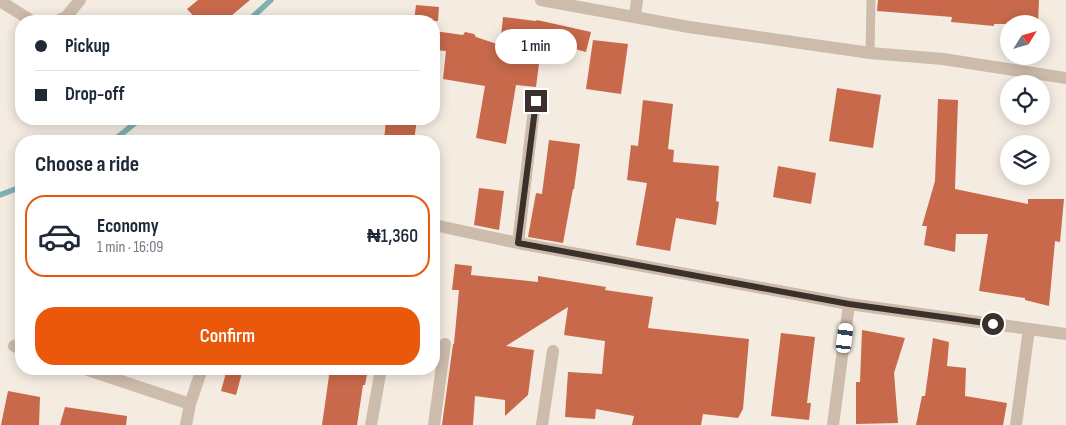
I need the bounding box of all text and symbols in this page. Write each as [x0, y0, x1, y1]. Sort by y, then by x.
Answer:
north arrow [1000, 15, 1050, 65]
map controls [1000, 15, 1050, 185]
callout: 1 min [495, 28, 577, 64]
text: Pickup [65, 35, 110, 58]
text: 1 min [521, 37, 551, 56]
button: locate [1000, 75, 1050, 125]
text: Drop-off [65, 83, 125, 106]
route end [525, 90, 547, 112]
button: layers [1000, 135, 1050, 185]
text: Choose a ride [35, 151, 139, 178]
icon: car [37, 214, 82, 259]
text: Economy [97, 215, 159, 238]
text: ₦1,360 [367, 225, 418, 248]
text: 1 min · 16:09 [97, 238, 163, 257]
button: Confirm [35, 307, 420, 365]
route start [982, 313, 1004, 335]
car [835, 322, 854, 354]

